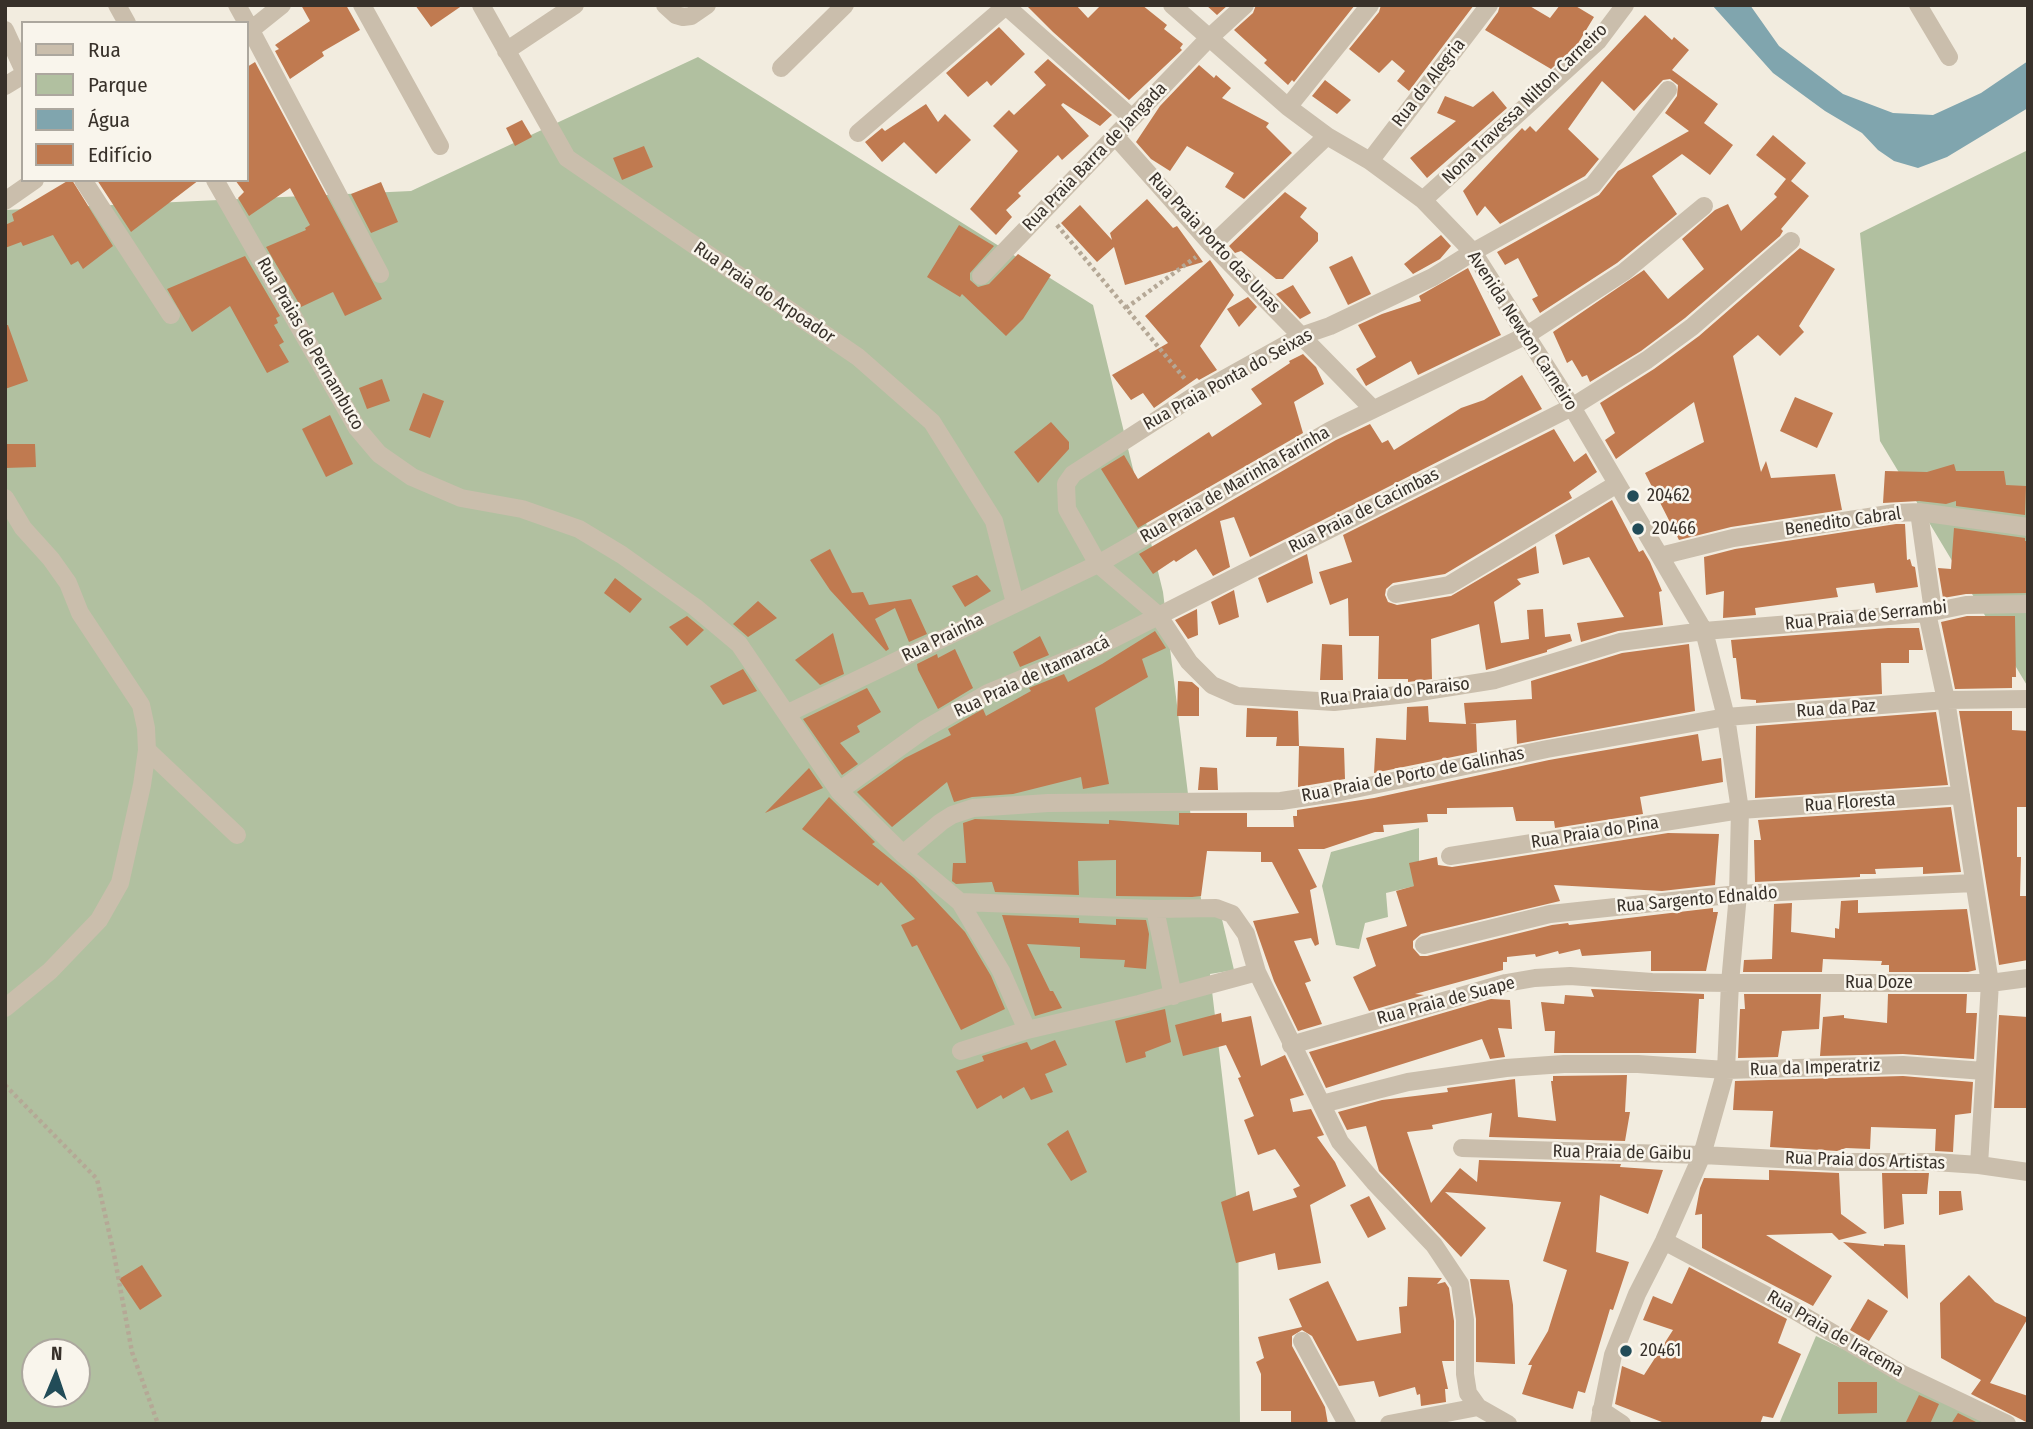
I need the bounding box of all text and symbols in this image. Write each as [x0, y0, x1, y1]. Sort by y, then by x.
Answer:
street label: Nona Travessa Nilton Carneiro [1438, 19, 1612, 189]
legend [21, 21, 248, 182]
street label: Rua da Alegria [1388, 35, 1470, 131]
text: Rua [88, 37, 121, 63]
text: Parque [88, 72, 148, 98]
street label: Rua Praia Barra de Jangada [1018, 78, 1172, 236]
text: Água [88, 107, 130, 133]
text: Edifício [88, 142, 152, 168]
street label: Rua Praia Porto das Unas [1143, 168, 1285, 318]
street label: Rua Praia do Arpoador [689, 238, 839, 348]
street label: Avenida Newton Carneiro [1462, 247, 1582, 415]
street label: Rua Praias de Pernambuco [252, 254, 368, 434]
street label: Rua Praia Ponta do Seixas [1140, 325, 1316, 435]
street label: Rua Praia de Marinha Farinha [1137, 422, 1333, 548]
street label: Rua Praia de Cacimbas [1285, 464, 1443, 558]
place label: 20462 [1647, 485, 1690, 507]
marker: 20462 [1625, 488, 1641, 504]
street label: Benedito Cabral [1784, 503, 1902, 541]
place label: 20466 [1652, 518, 1696, 540]
marker: 20466 [1630, 521, 1646, 537]
street label: Rua Praia de Serrambi [1784, 597, 1948, 635]
street label: Rua Prainha [899, 609, 987, 667]
street label: Rua Praia de Itamaracá [951, 631, 1113, 723]
street label: Rua Praia do Paraiso [1319, 673, 1471, 711]
street label: Rua da Paz [1796, 695, 1876, 723]
street label: Rua Praia de Porto de Galinhas [1300, 743, 1526, 807]
street label: Rua Floresta [1804, 789, 1896, 817]
street label: Rua Praia do Pina [1530, 812, 1660, 854]
street label: Rua Sargento Ednaldo [1616, 882, 1778, 918]
street label: Rua Praia de Suape [1375, 972, 1517, 1030]
street label: Rua Doze [1845, 972, 1913, 994]
street label: Rua da Imperatriz [1749, 1055, 1881, 1081]
street label: Rua Praia de Gaibu [1552, 1141, 1692, 1165]
street label: Rua Praia dos Artistas [1784, 1147, 1946, 1175]
street label: Rua Praia de Iracema [1763, 1286, 1907, 1382]
north arrow [21, 1338, 91, 1408]
place label: 20461 [1640, 1340, 1681, 1362]
text: N [51, 1342, 63, 1365]
marker: 20461 [1618, 1343, 1634, 1359]

